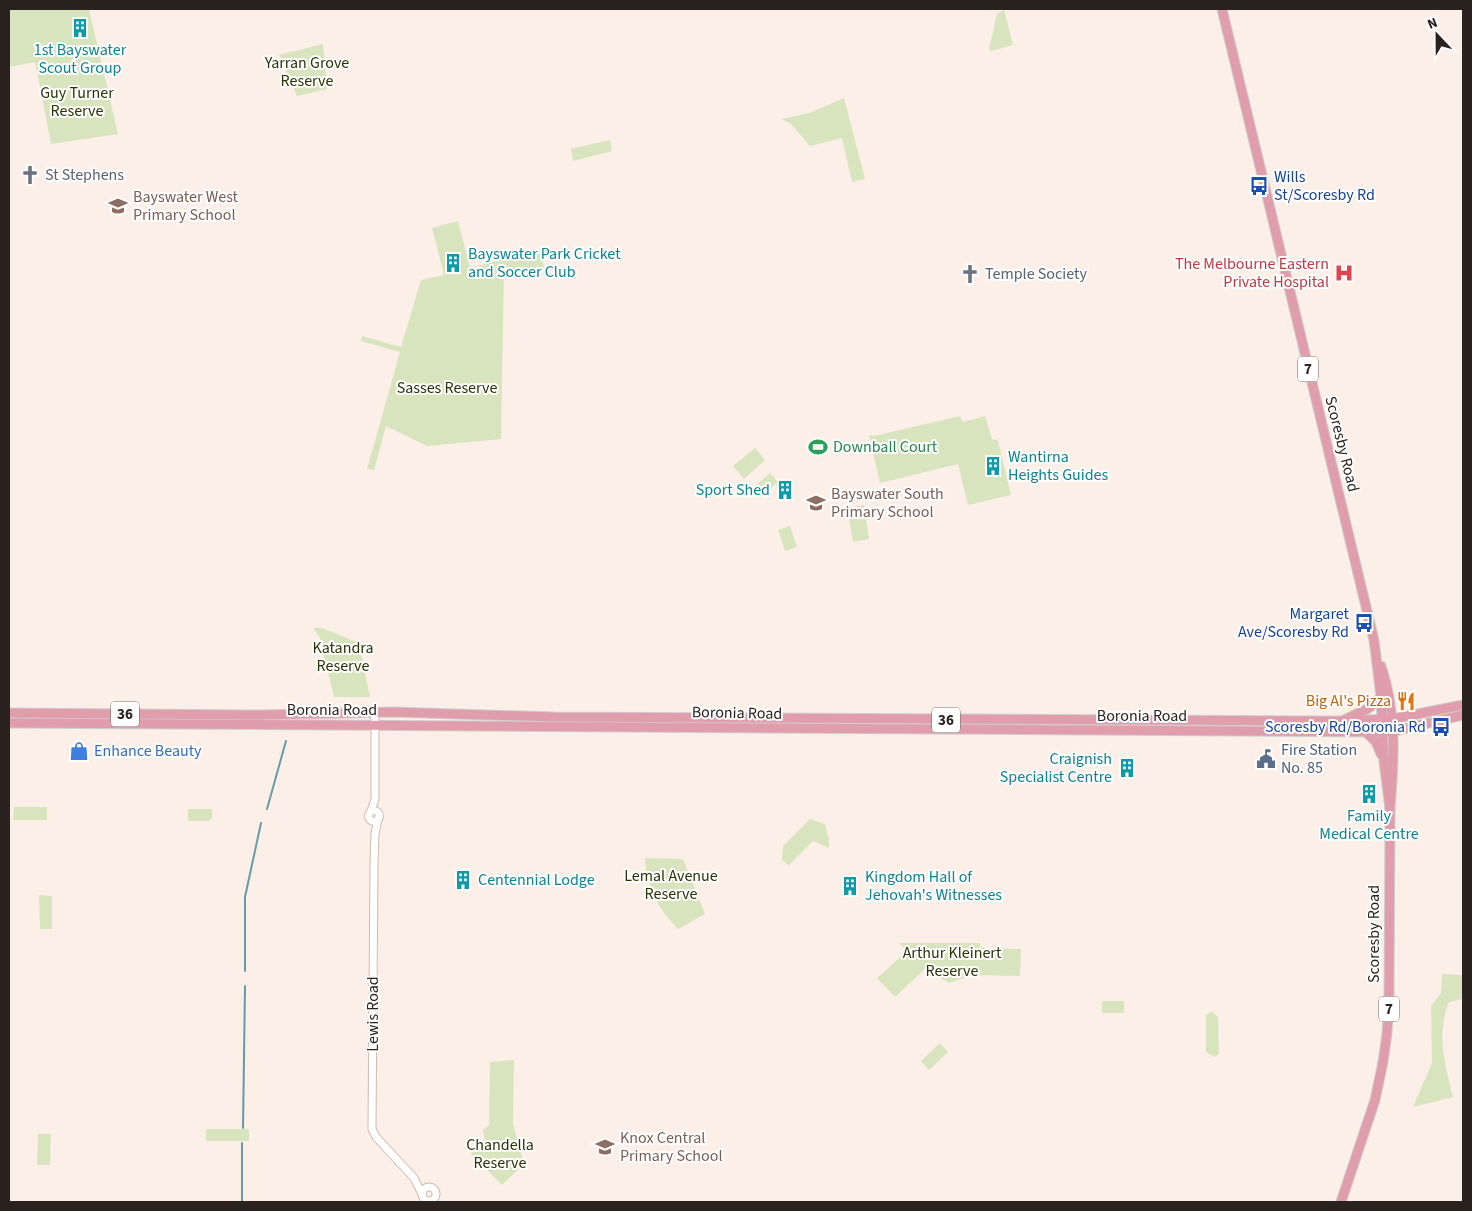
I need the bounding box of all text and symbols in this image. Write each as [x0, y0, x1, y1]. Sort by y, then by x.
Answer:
north arrow [1412, 10, 1462, 60]
text: N [1424, 13, 1441, 35]
building icon: 1st Bayswater Scout Group [69, 17, 91, 39]
place label: 1st Bayswater Scout Group [34, 39, 127, 79]
park label: Yarran Grove Reserve [264, 52, 349, 92]
park label: Guy Turner Reserve [40, 82, 114, 122]
church icon: St Stephens [19, 164, 41, 186]
place label: St Stephens [45, 164, 124, 186]
place label: Wills St/Scoresby Rd [1274, 166, 1375, 206]
bus stop icon: Wills St/Scoresby Rd [1248, 175, 1270, 197]
place label: Bayswater West Primary School [133, 186, 239, 226]
school or university icon: Bayswater West Primary School [107, 195, 129, 217]
place label: Bayswater Park Cricket and Soccer Club [468, 243, 621, 283]
building icon: Bayswater Park Cricket and Soccer Club [442, 252, 464, 274]
place label: The Melbourne Eastern Private Hospital [1175, 253, 1329, 293]
hospital icon: The Melbourne Eastern Private Hospital [1333, 262, 1355, 284]
church icon: Temple Society [959, 263, 981, 285]
place label: Temple Society [985, 263, 1087, 285]
road number: 7 [1298, 356, 1318, 382]
park label: Sasses Reserve [397, 377, 497, 399]
street label: Scoresby Road [1319, 394, 1365, 494]
sports icon: Downball Court [807, 436, 829, 458]
place label: Downball Court [833, 436, 938, 458]
place label: Wantirna Heights Guides [1008, 446, 1109, 486]
building icon: Wantirna Heights Guides [982, 455, 1004, 477]
place label: Sport Shed [696, 479, 770, 501]
building icon: Sport Shed [774, 479, 796, 501]
place label: Bayswater South Primary School [831, 483, 944, 523]
school or university icon: Bayswater South Primary School [805, 492, 827, 514]
place label: Margaret Ave/Scoresby Rd [1238, 603, 1350, 643]
bus stop icon: Margaret Ave/Scoresby Rd [1353, 612, 1375, 634]
park label: Katandra Reserve [312, 637, 374, 677]
place label: Big Al's Pizza [1306, 690, 1391, 712]
restaurant icon: Big Al's Pizza [1395, 690, 1417, 712]
street label: Boronia Road [287, 699, 377, 721]
street label: Boronia Road [692, 701, 782, 725]
road number: 36 [111, 702, 139, 726]
street label: Boronia Road [1097, 705, 1187, 727]
road number: 36 [932, 708, 960, 732]
place label: Scoresby Rd/Boronia Rd [1265, 716, 1426, 738]
bus stop icon: Scoresby Rd/Boronia Rd [1430, 716, 1452, 738]
place label: Fire Station No. 85 [1281, 739, 1357, 779]
shop icon: Enhance Beauty [68, 740, 90, 762]
place label: Enhance Beauty [94, 740, 202, 762]
place label: Craignish Specialist Centre [1000, 748, 1112, 788]
public building icon: Fire Station No. 85 [1255, 748, 1277, 770]
building icon: Craignish Specialist Centre [1116, 757, 1138, 779]
building icon: Family Medical Centre [1358, 783, 1380, 805]
place label: Family Medical Centre [1319, 805, 1419, 845]
park label: Lemal Avenue Reserve [624, 865, 718, 905]
place label: Kingdom Hall of Jehovah's Witnesses [865, 866, 1002, 906]
building icon: Centennial Lodge [452, 869, 474, 891]
place label: Centennial Lodge [478, 869, 595, 891]
building icon: Kingdom Hall of Jehovah's Witnesses [839, 875, 861, 897]
street label: Scoresby Road [1363, 885, 1385, 983]
park label: Arthur Kleinert Reserve [903, 942, 1002, 982]
street label: Lewis Road [362, 976, 384, 1052]
road number: 7 [1379, 996, 1399, 1022]
place label: Knox Central Primary School [620, 1127, 722, 1167]
park label: Chandella Reserve [466, 1134, 534, 1174]
school or university icon: Knox Central Primary School [594, 1136, 616, 1158]

